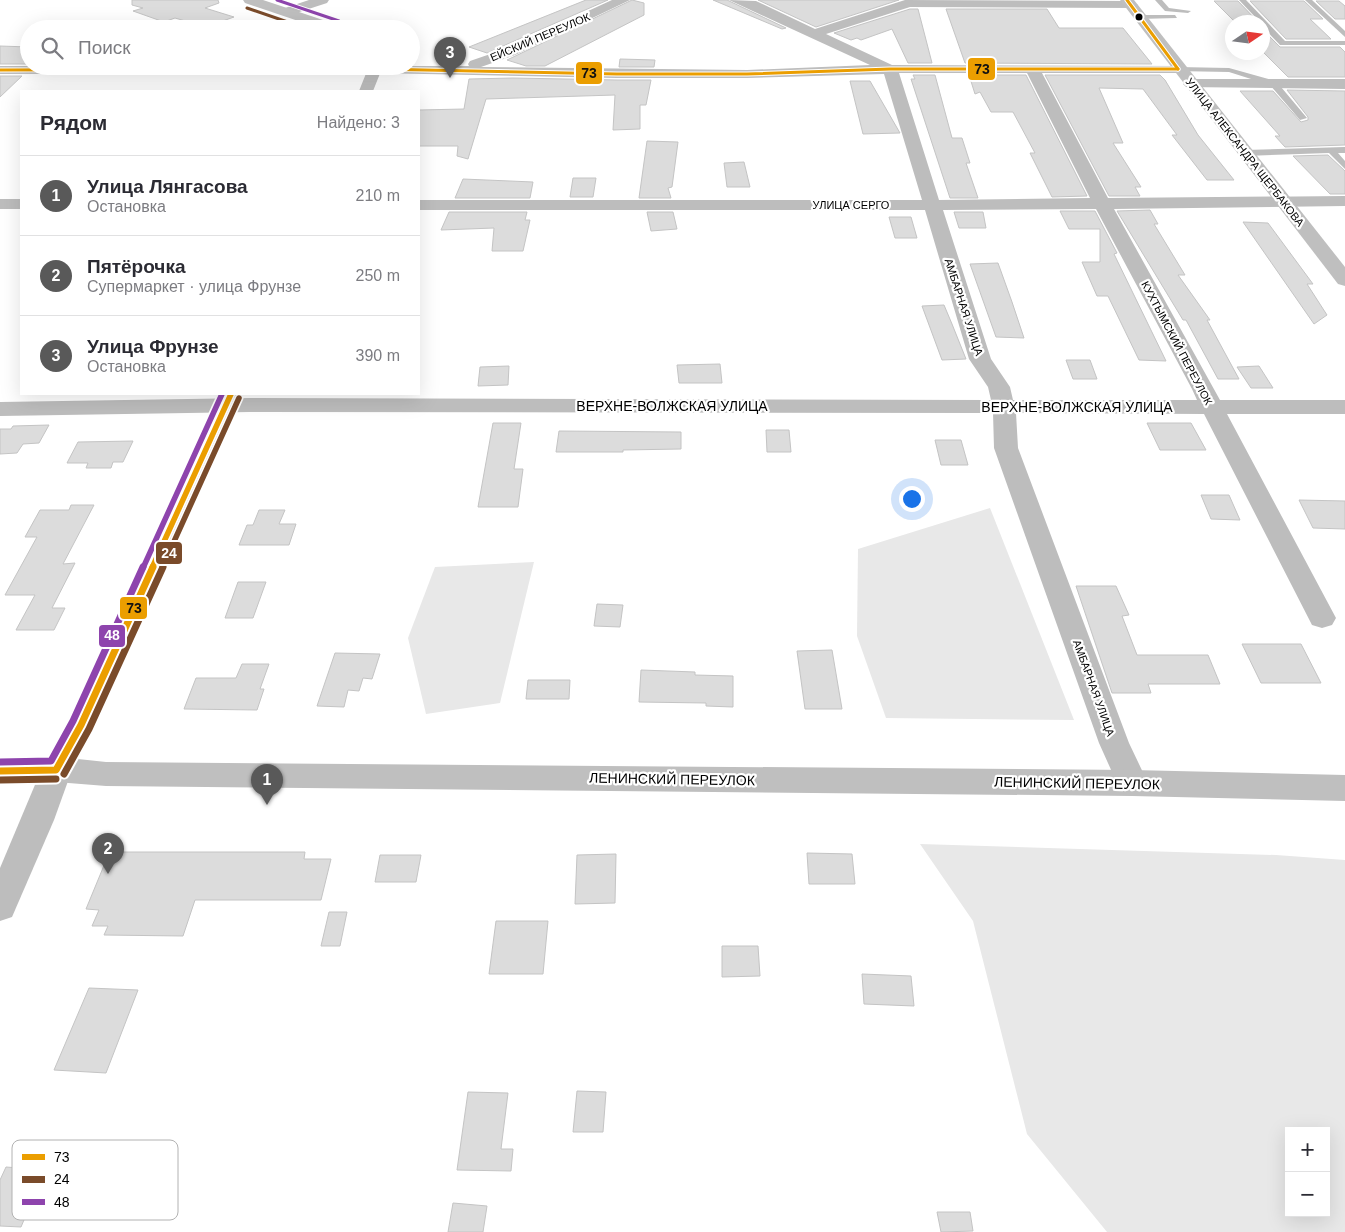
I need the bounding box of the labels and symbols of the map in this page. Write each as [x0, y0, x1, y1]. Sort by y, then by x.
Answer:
street label: ЕЙСКИЙ ПЕРЕУЛОК [488, 10, 592, 63]
unlabelled marker [1134, 12, 1144, 22]
north arrow [1225, 15, 1270, 60]
pin: 3 [434, 37, 466, 78]
line badge: 73 [967, 57, 996, 81]
line badge: 73 [575, 61, 603, 85]
text: 73 [974, 61, 990, 77]
text: 73 [581, 65, 597, 81]
street label: УЛИЦА АЛЕКСАНДРА ЩЕРБАКОВА [1183, 76, 1307, 229]
street label: УЛИЦА СЕРГО [813, 199, 890, 211]
street label: АМБАРНАЯ УЛИЦА [943, 257, 986, 358]
street label: КУХТЫМСКИЙ ПЕРЕУЛОК [1139, 279, 1215, 407]
street label: ВЕРХНЕ-ВОЛЖСКАЯ УЛИЦА [576, 398, 768, 414]
street label: ВЕРХНЕ-ВОЛЖСКАЯ УЛИЦА [981, 399, 1173, 415]
your location [899, 486, 925, 512]
line badge: 24 [155, 541, 183, 565]
text: 24 [161, 545, 177, 561]
line badge: 73 [119, 596, 148, 620]
text: 73 [126, 600, 142, 616]
line badge: 48 [98, 624, 126, 648]
text: 48 [104, 627, 120, 643]
street label: АМБАРНАЯ УЛИЦА [1071, 638, 1117, 738]
pin: 1 [251, 764, 283, 805]
street label: ЛЕНИНСКИЙ ПЕРЕУЛОК [589, 769, 756, 788]
street label: ЛЕНИНСКИЙ ПЕРЕУЛОК [994, 773, 1161, 792]
pin: 2 [92, 833, 124, 874]
legend [12, 1140, 178, 1220]
text: 73 [54, 1149, 70, 1165]
text: 24 [54, 1171, 70, 1187]
text: 48 [54, 1194, 70, 1210]

